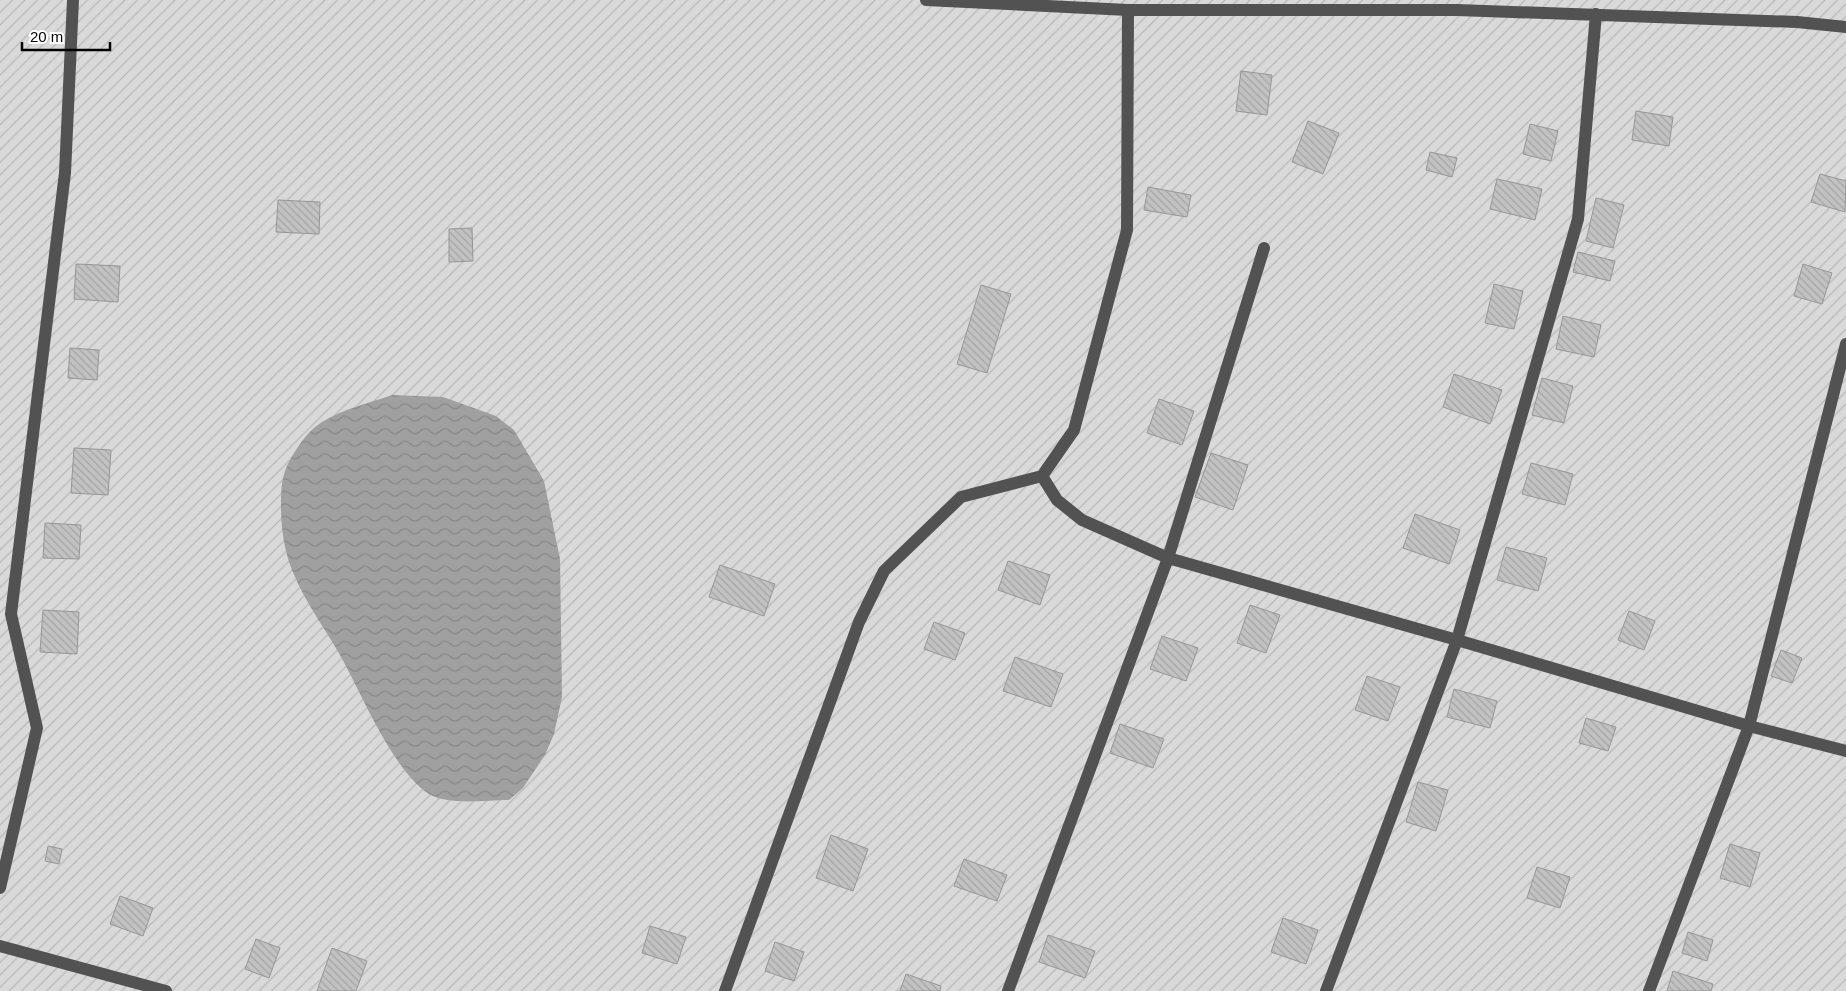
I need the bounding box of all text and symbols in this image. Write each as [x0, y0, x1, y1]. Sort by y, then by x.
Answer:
scale bar [22, 20, 110, 52]
text: 20 m [30, 28, 63, 45]

